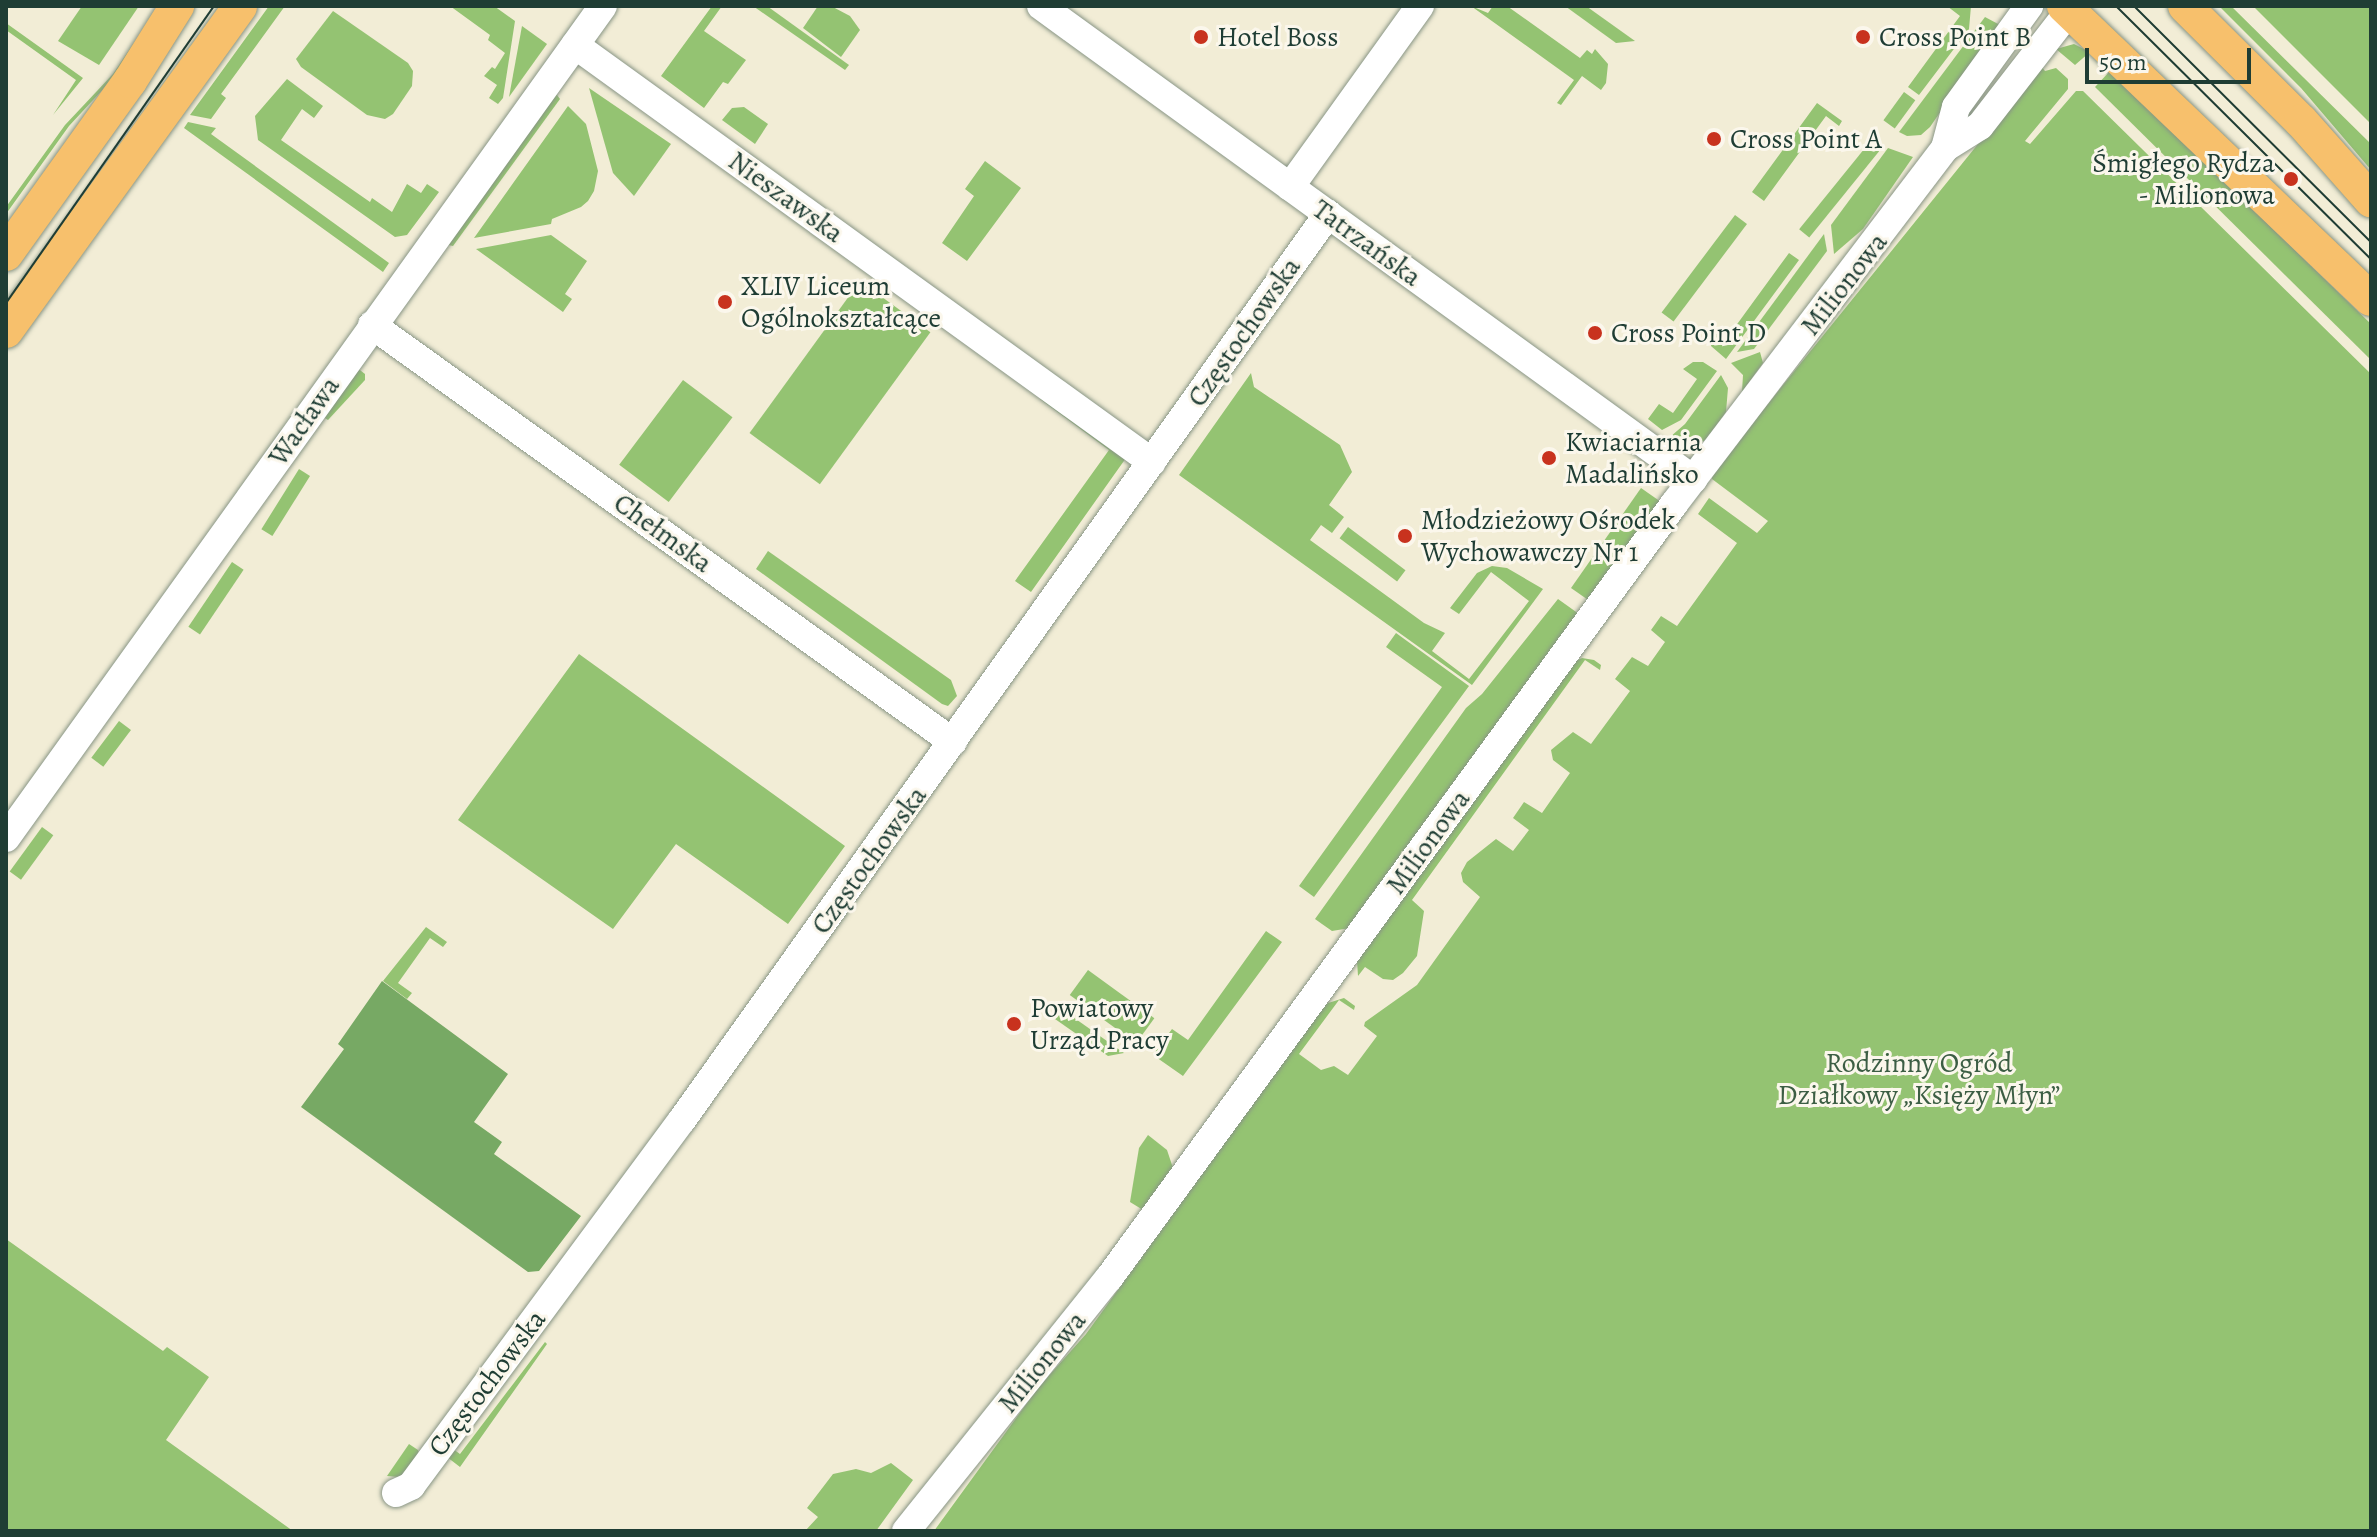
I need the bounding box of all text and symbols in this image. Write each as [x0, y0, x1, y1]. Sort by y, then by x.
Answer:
place label: Hotel Boss [1217, 20, 1339, 54]
place label: Cross Point B [1879, 20, 2031, 54]
marker: Hotel Boss [1192, 28, 1210, 46]
marker: Cross Point B [1854, 28, 1872, 46]
scale bar [2089, 32, 2255, 82]
text: 50 m [2099, 46, 2147, 78]
place label: Cross Point A [1730, 122, 1882, 156]
marker: Cross Point A [1705, 130, 1723, 148]
street label: Nieszawska [722, 144, 850, 250]
place label: Śmigłego Rydza - Milionowa [2092, 146, 2275, 212]
marker: Śmigłego Rydza - Milionowa [2282, 170, 2300, 188]
street label: Tatrzańska [1306, 192, 1428, 294]
street label: Milionowa [1793, 226, 1895, 342]
street label: Częstochowska [1180, 251, 1308, 413]
place label: XLIV Liceum Ogólnokształcące [741, 269, 941, 335]
marker: XLIV Liceum Ogólnokształcące [716, 293, 734, 311]
place label: Cross Point D [1611, 316, 1766, 350]
marker: Cross Point D [1586, 324, 1604, 342]
street label: Wacława [261, 370, 347, 472]
place label: Kwiaciarnia Madalińsko [1565, 425, 1702, 491]
marker: Kwiaciarnia Madalińsko [1540, 449, 1558, 467]
street label: Chełmska [607, 486, 719, 580]
place label: Młodzieżowy Ośrodek Wychowawczy Nr 1 [1421, 503, 1675, 569]
marker: Młodzieżowy Ośrodek Wychowawczy Nr 1 [1396, 527, 1414, 545]
street label: Częstochowska [804, 780, 934, 940]
street label: Milionowa [1379, 783, 1477, 901]
place label: Powiatowy Urząd Pracy [1030, 991, 1169, 1057]
marker: Powiatowy Urząd Pracy [1005, 1015, 1023, 1033]
park label: Rodzinny Ogród Działkowy „Księży Młyn” [1777, 1046, 2061, 1112]
street label: Częstochowska [421, 1303, 553, 1463]
street label: Milionowa [991, 1304, 1093, 1420]

